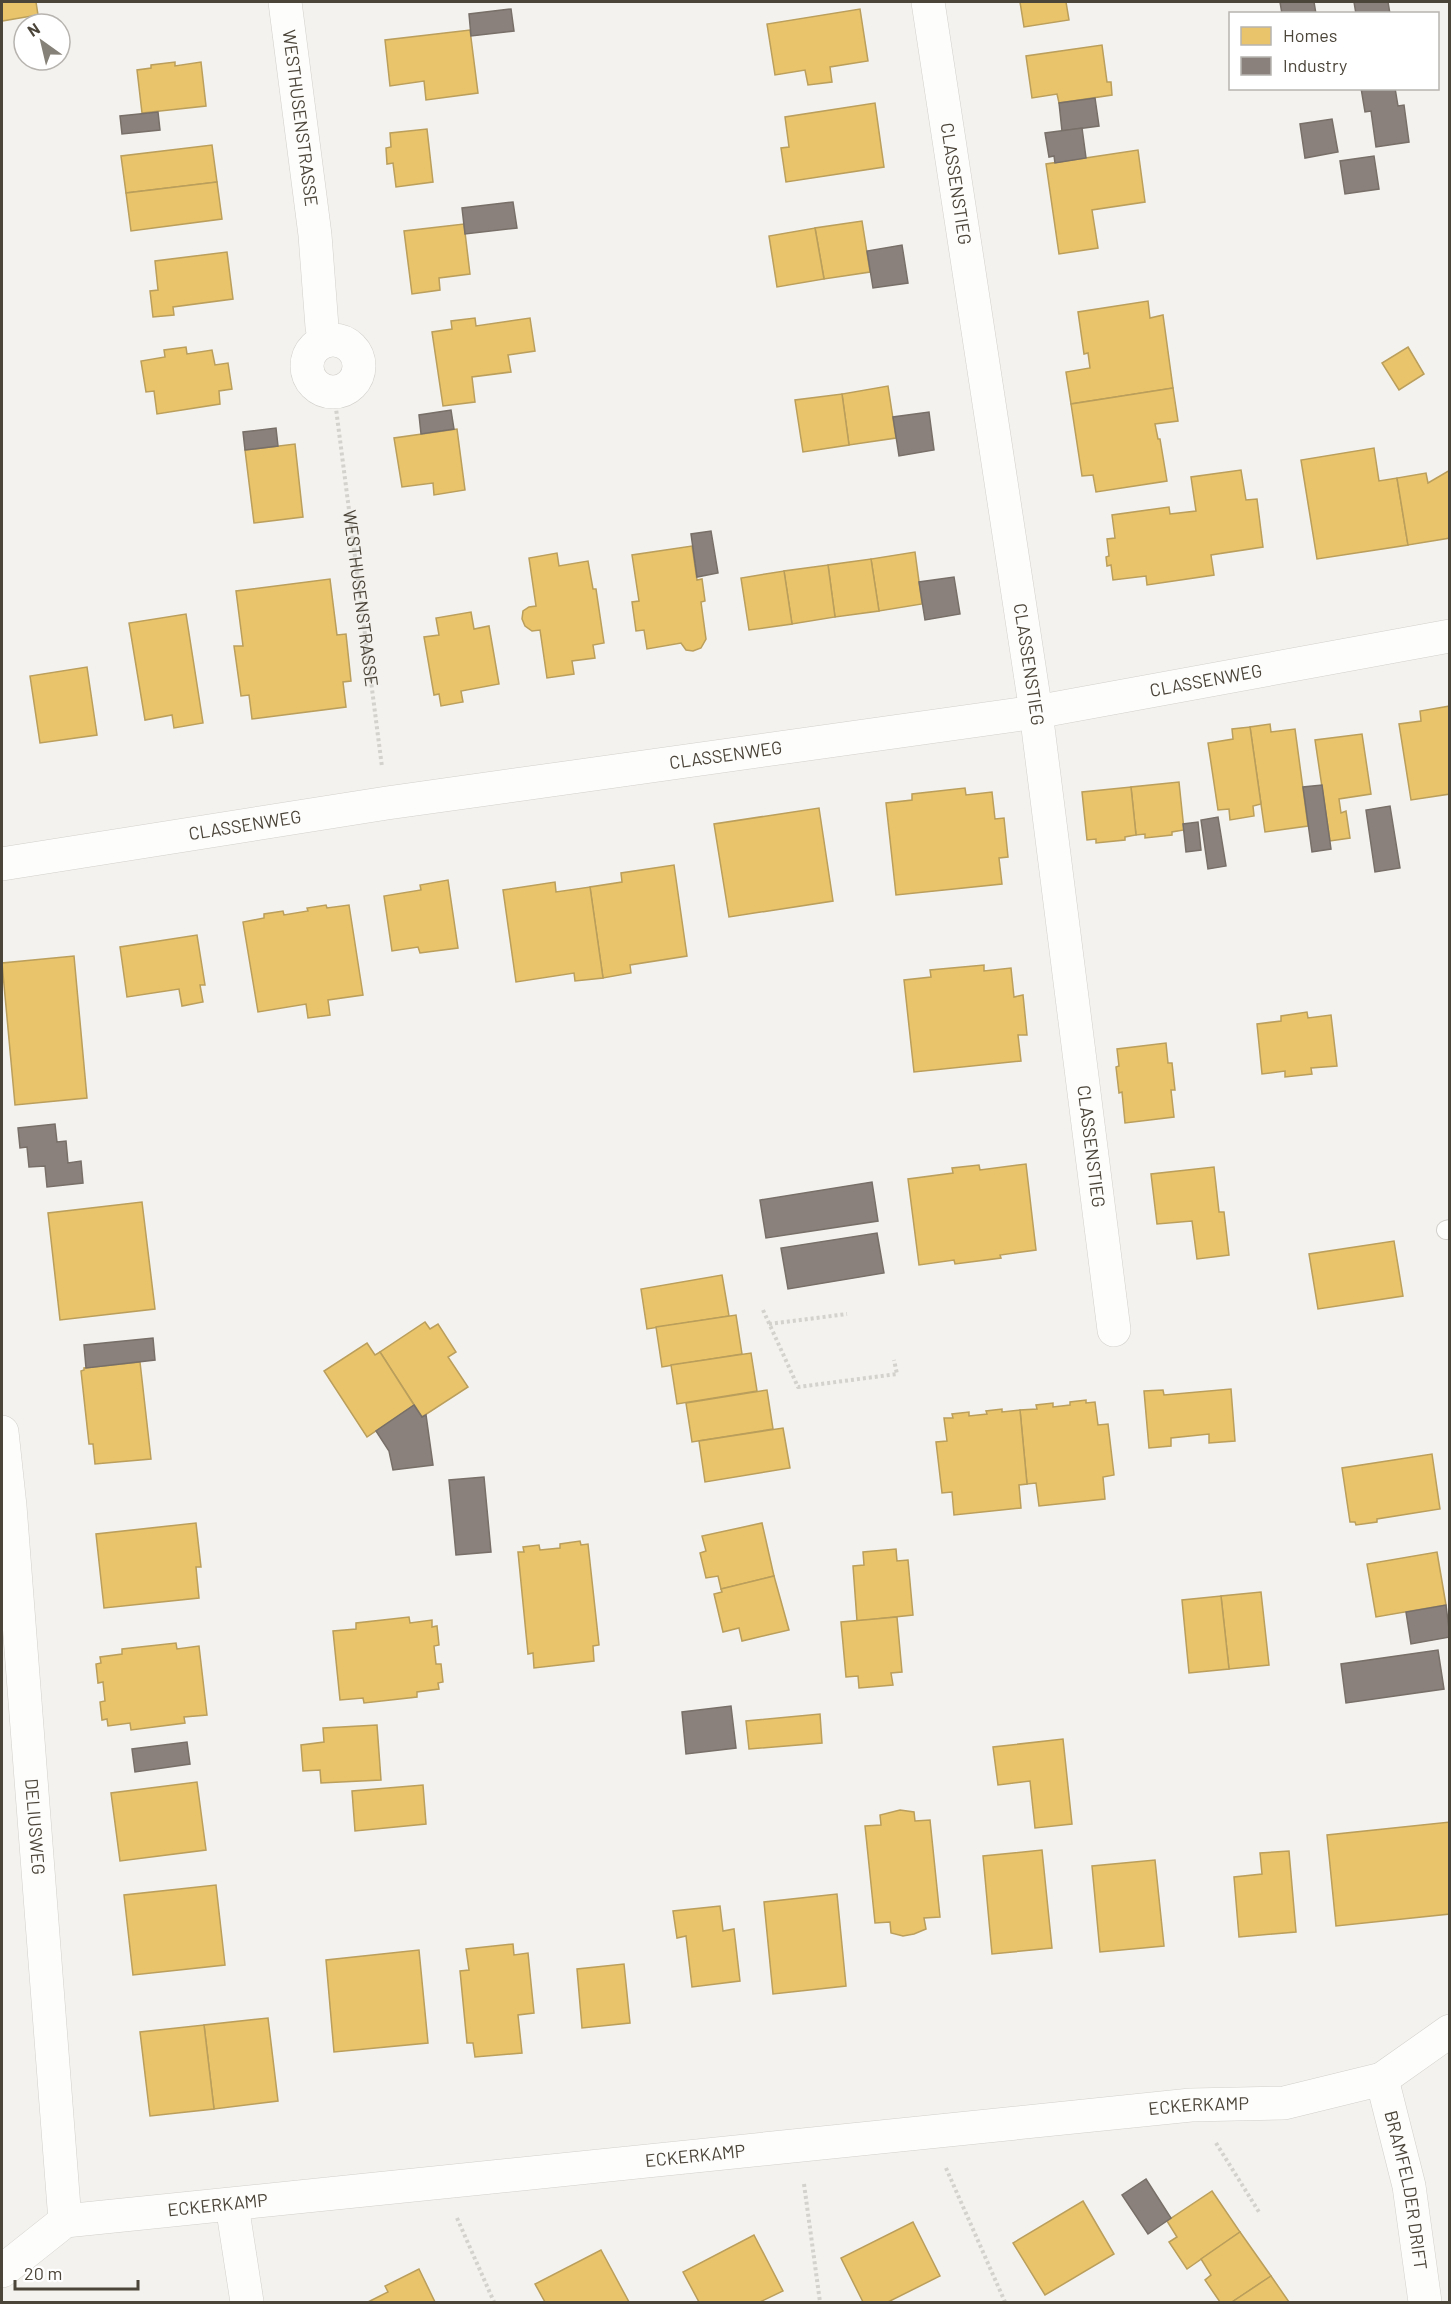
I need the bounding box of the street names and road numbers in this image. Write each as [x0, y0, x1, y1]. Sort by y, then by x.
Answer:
street label: WESTHUSENSTRASSE [279, 28, 323, 208]
street label: CLASSENSTIEG [937, 121, 977, 246]
street label: WESTHUSENSTRASSE [339, 508, 384, 688]
street label: CLASSENSTIEG [1010, 602, 1050, 727]
street label: CLASSENWEG [1148, 659, 1264, 701]
street label: CLASSENWEG [668, 736, 784, 773]
street label: CLASSENWEG [187, 805, 303, 844]
street label: CLASSENSTIEG [1073, 1084, 1110, 1209]
street label: DELIUSWEG [21, 1778, 50, 1875]
street label: ECKERKAMP [1147, 2092, 1249, 2119]
street label: BRAMFELDER DRIFT [1380, 2108, 1432, 2271]
street label: ECKERKAMP [644, 2139, 746, 2171]
street label: ECKERKAMP [166, 2188, 269, 2220]

